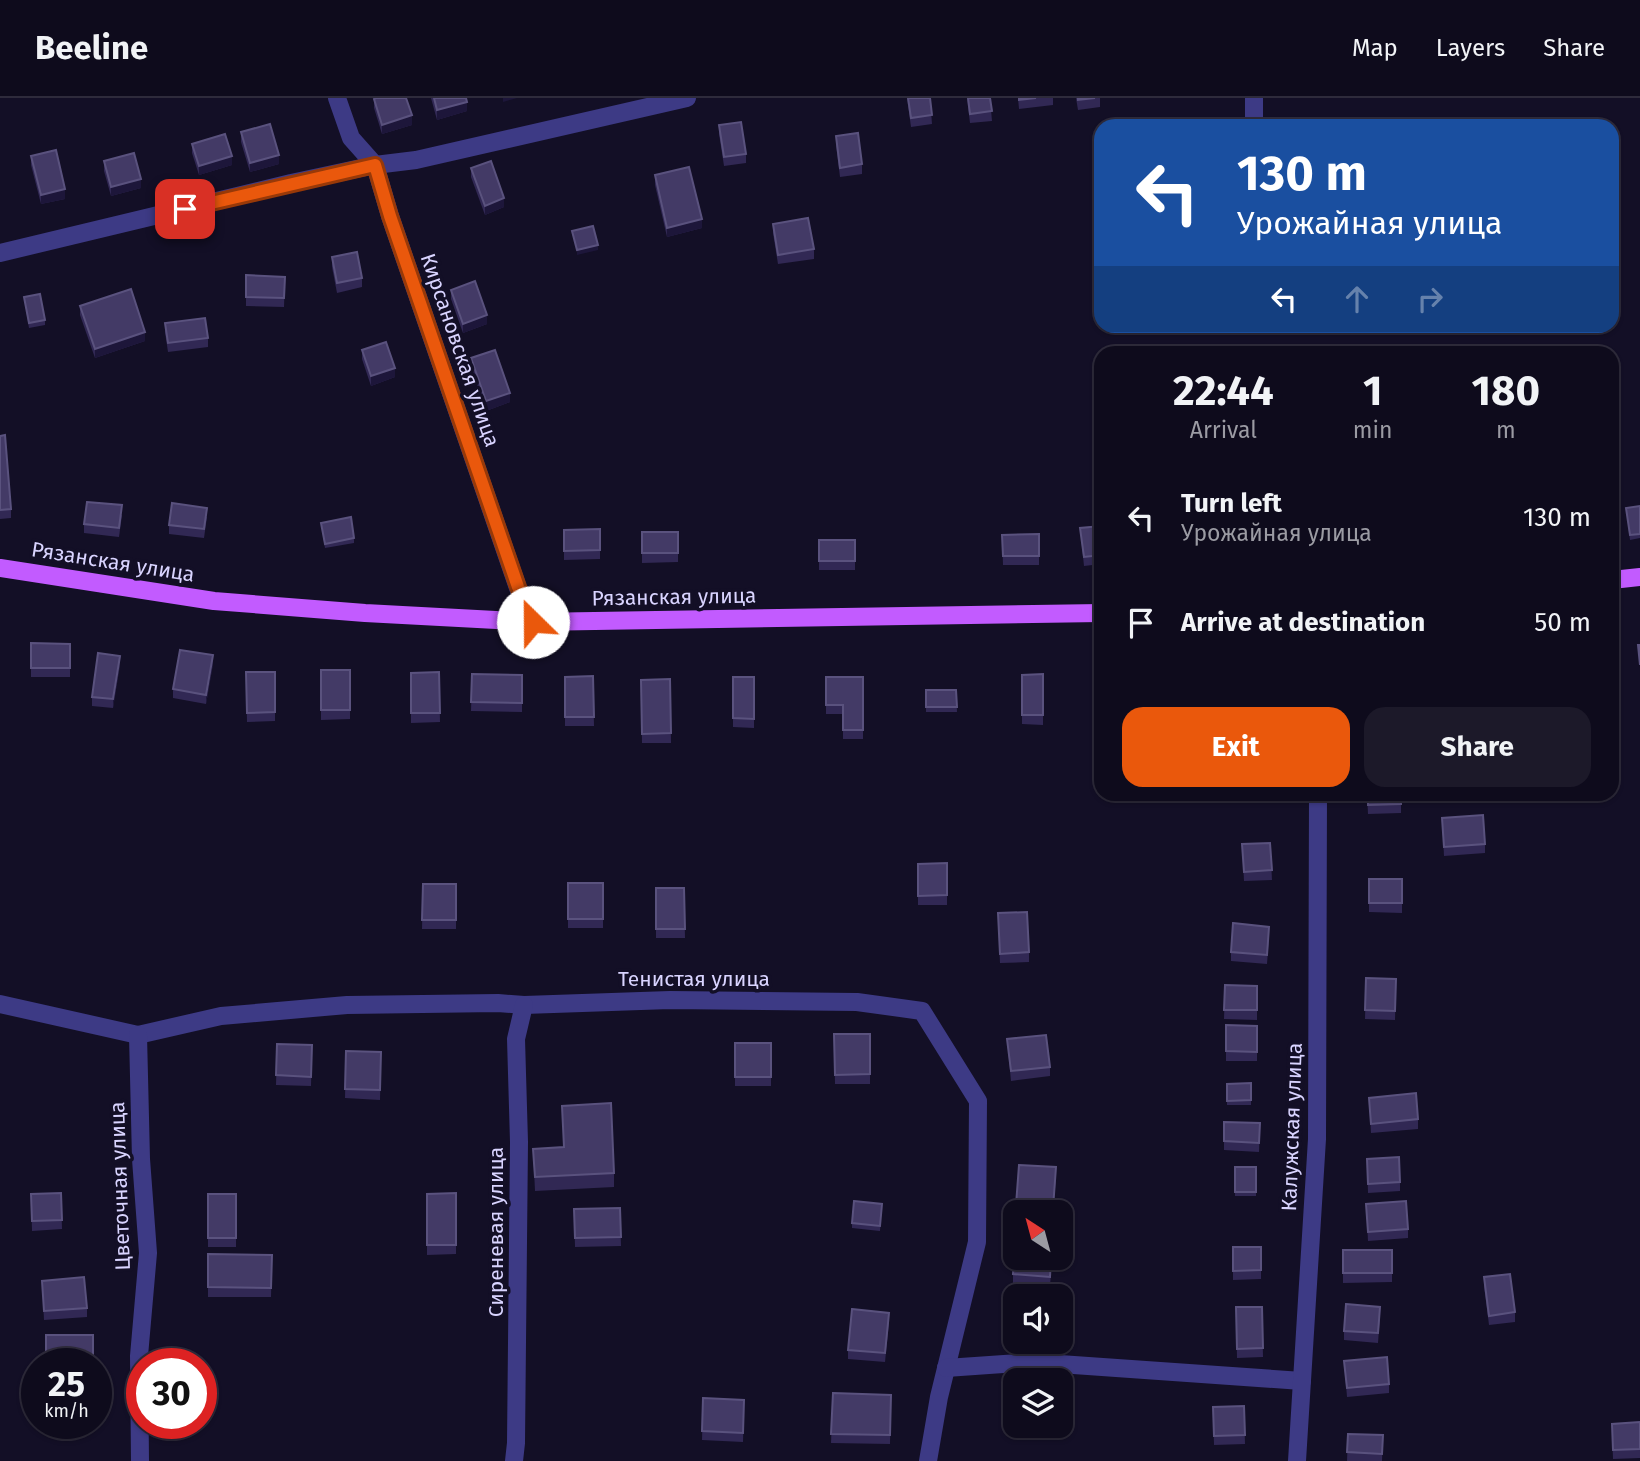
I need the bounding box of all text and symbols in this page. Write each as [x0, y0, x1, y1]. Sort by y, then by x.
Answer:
text: Beeline [35, 28, 148, 68]
text: Map [1352, 34, 1398, 62]
text: Layers [1436, 34, 1505, 62]
text: Share [1543, 34, 1605, 62]
text: 130 m [1237, 144, 1367, 203]
icon: left [1122, 147, 1213, 238]
pin [155, 179, 215, 239]
icon: arrive [166, 190, 204, 228]
text: Урожайная улица [1237, 204, 1502, 242]
street label: Кирсановская улица [415, 250, 505, 450]
icon: left [1265, 280, 1303, 318]
icon: ahead [1338, 280, 1376, 318]
icon: right [1411, 280, 1449, 318]
text: 22:44 [1173, 366, 1274, 416]
text: 1 [1363, 366, 1382, 416]
text: 180 [1472, 366, 1540, 416]
text: Arrival [1190, 416, 1257, 444]
text: min [1353, 416, 1392, 444]
text: m [1496, 416, 1516, 444]
text: Turn left [1181, 488, 1282, 519]
icon: left [1122, 499, 1160, 537]
text: 130 m [1523, 502, 1591, 533]
text: Урожайная улица [1181, 519, 1372, 547]
street label: Рязанская улица [30, 536, 196, 588]
street label: Рязанская улица [591, 583, 757, 611]
position arrow [496, 585, 570, 659]
icon: arrive [1122, 604, 1160, 642]
text: Arrive at destination [1181, 607, 1425, 638]
text: 50 m [1534, 607, 1591, 638]
button: Exit [1122, 707, 1350, 787]
button: Share [1364, 707, 1591, 787]
street label: Тенистая улица [618, 966, 770, 992]
street label: Калужская улица [1276, 1042, 1308, 1212]
street label: Цветочная улица [104, 1101, 136, 1271]
street label: Сиреневая улица [483, 1147, 509, 1317]
north arrow [1003, 1200, 1073, 1270]
map controls [1003, 1200, 1073, 1438]
button: sound [1003, 1284, 1073, 1354]
speed limit sign: 30 [126, 1348, 217, 1439]
text: 25 [48, 1363, 85, 1405]
button: layers [1003, 1368, 1073, 1438]
text: km/h [44, 1400, 89, 1422]

